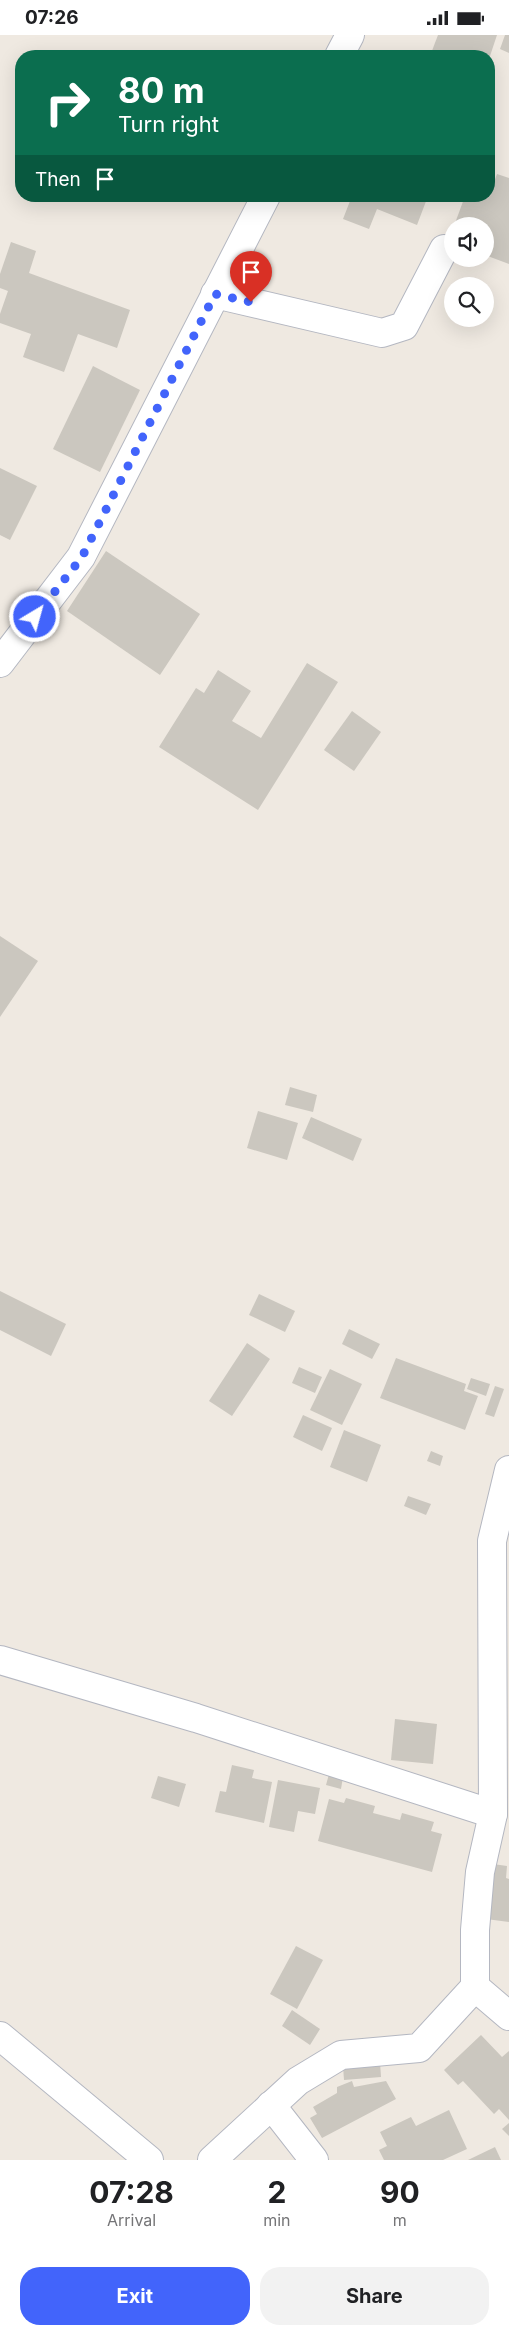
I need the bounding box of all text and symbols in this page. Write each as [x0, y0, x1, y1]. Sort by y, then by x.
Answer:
text: 07:26 [25, 6, 79, 29]
text: 80 m [118, 69, 205, 111]
icon: right [35, 70, 100, 135]
text: Turn right [118, 111, 219, 137]
icon: arrive [91, 165, 119, 193]
text: Then [35, 168, 81, 191]
map controls [444, 217, 494, 327]
button: sound [444, 217, 494, 267]
pin [230, 251, 272, 302]
icon: arrive [237, 258, 265, 286]
button: search [444, 277, 494, 327]
position arrow [8, 590, 60, 642]
text: 07:28 [89, 2174, 174, 2210]
text: 2 [267, 2174, 286, 2210]
text: 90 [380, 2174, 420, 2210]
text: Arrival [107, 2210, 156, 2230]
text: min [263, 2210, 291, 2230]
text: m [393, 2210, 407, 2230]
button: Exit [20, 2267, 250, 2325]
button: Share [260, 2267, 489, 2325]

